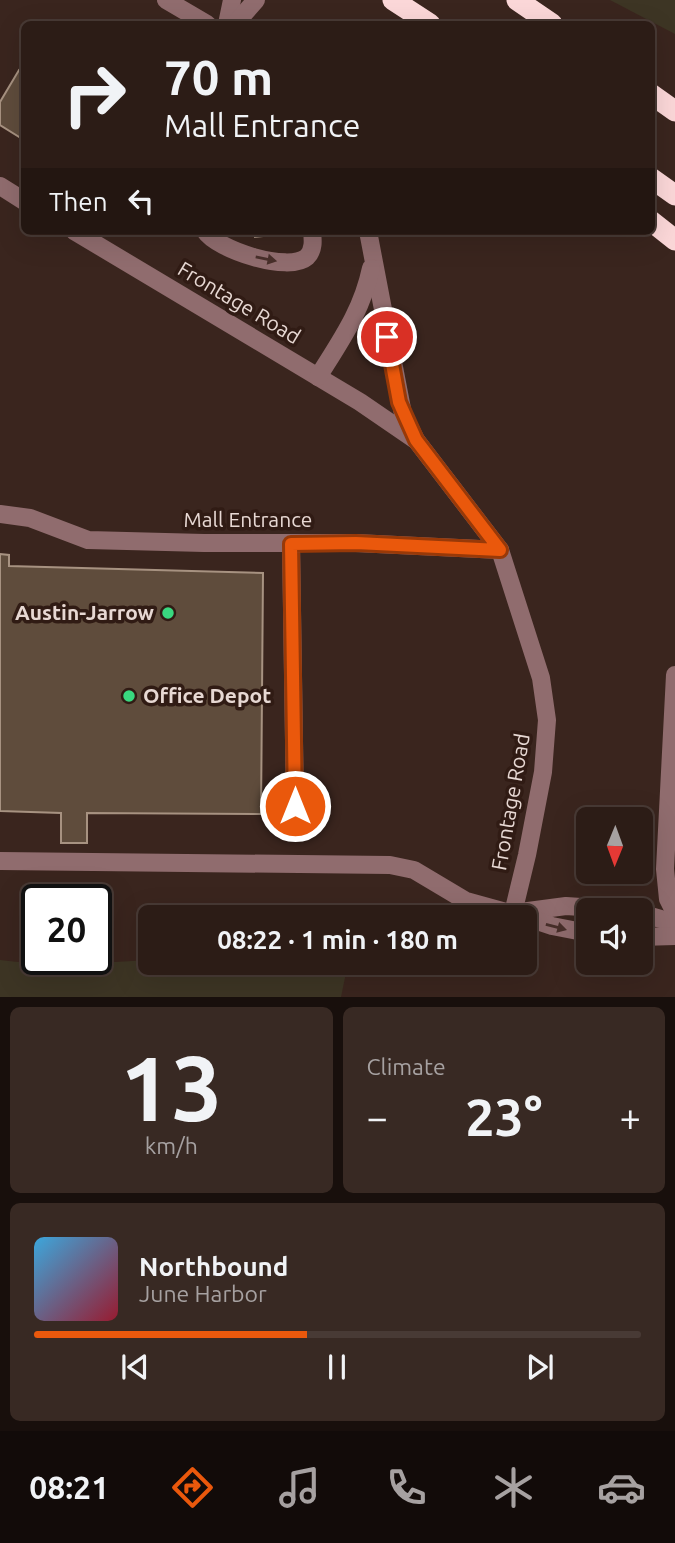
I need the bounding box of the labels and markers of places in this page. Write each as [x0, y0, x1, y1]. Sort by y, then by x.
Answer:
pin [357, 307, 417, 367]
place label: Austin-Jarrow [15, 600, 155, 624]
marker: Austin-Jarrow [160, 605, 176, 621]
place label: Office Depot [143, 683, 271, 707]
marker: Office Depot [121, 688, 137, 704]

